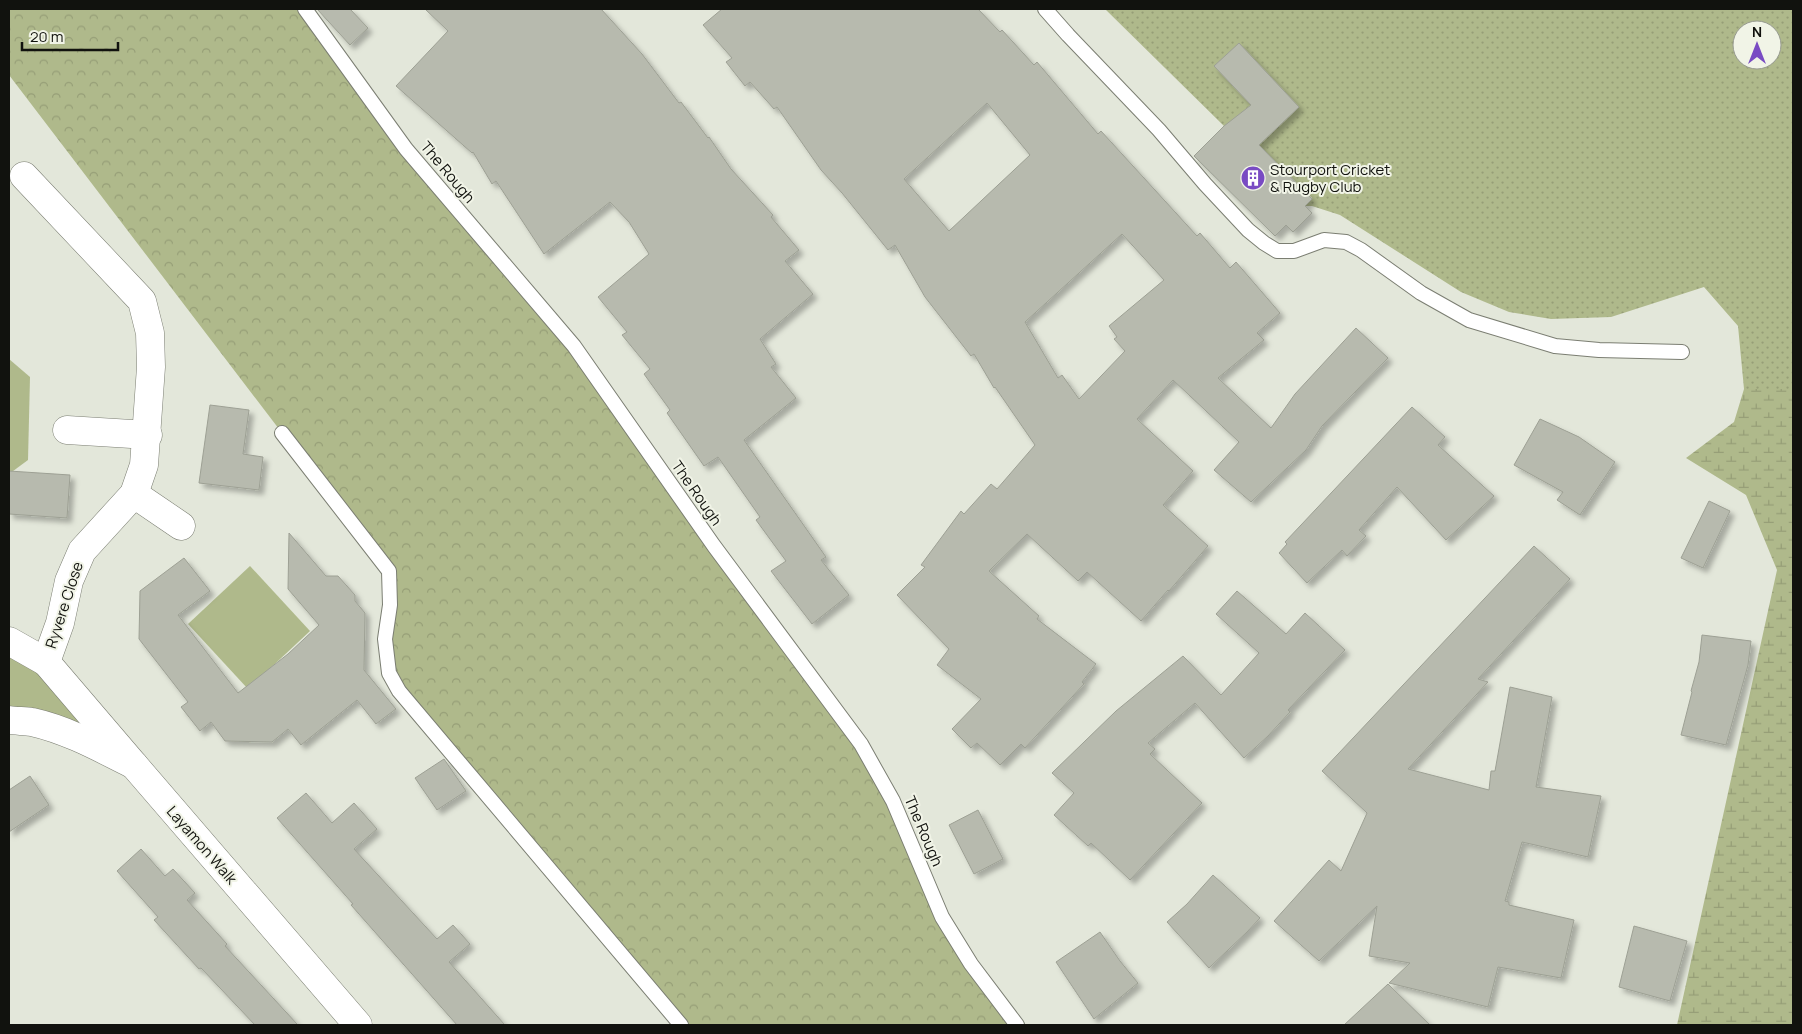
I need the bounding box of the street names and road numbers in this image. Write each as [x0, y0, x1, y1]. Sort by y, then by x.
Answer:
street label: The Rough [416, 137, 480, 207]
street label: The Rough [667, 456, 727, 530]
street label: Ryvere Close [40, 559, 88, 651]
street label: The Rough [900, 793, 948, 870]
street label: Layamon Walk [162, 801, 242, 889]

